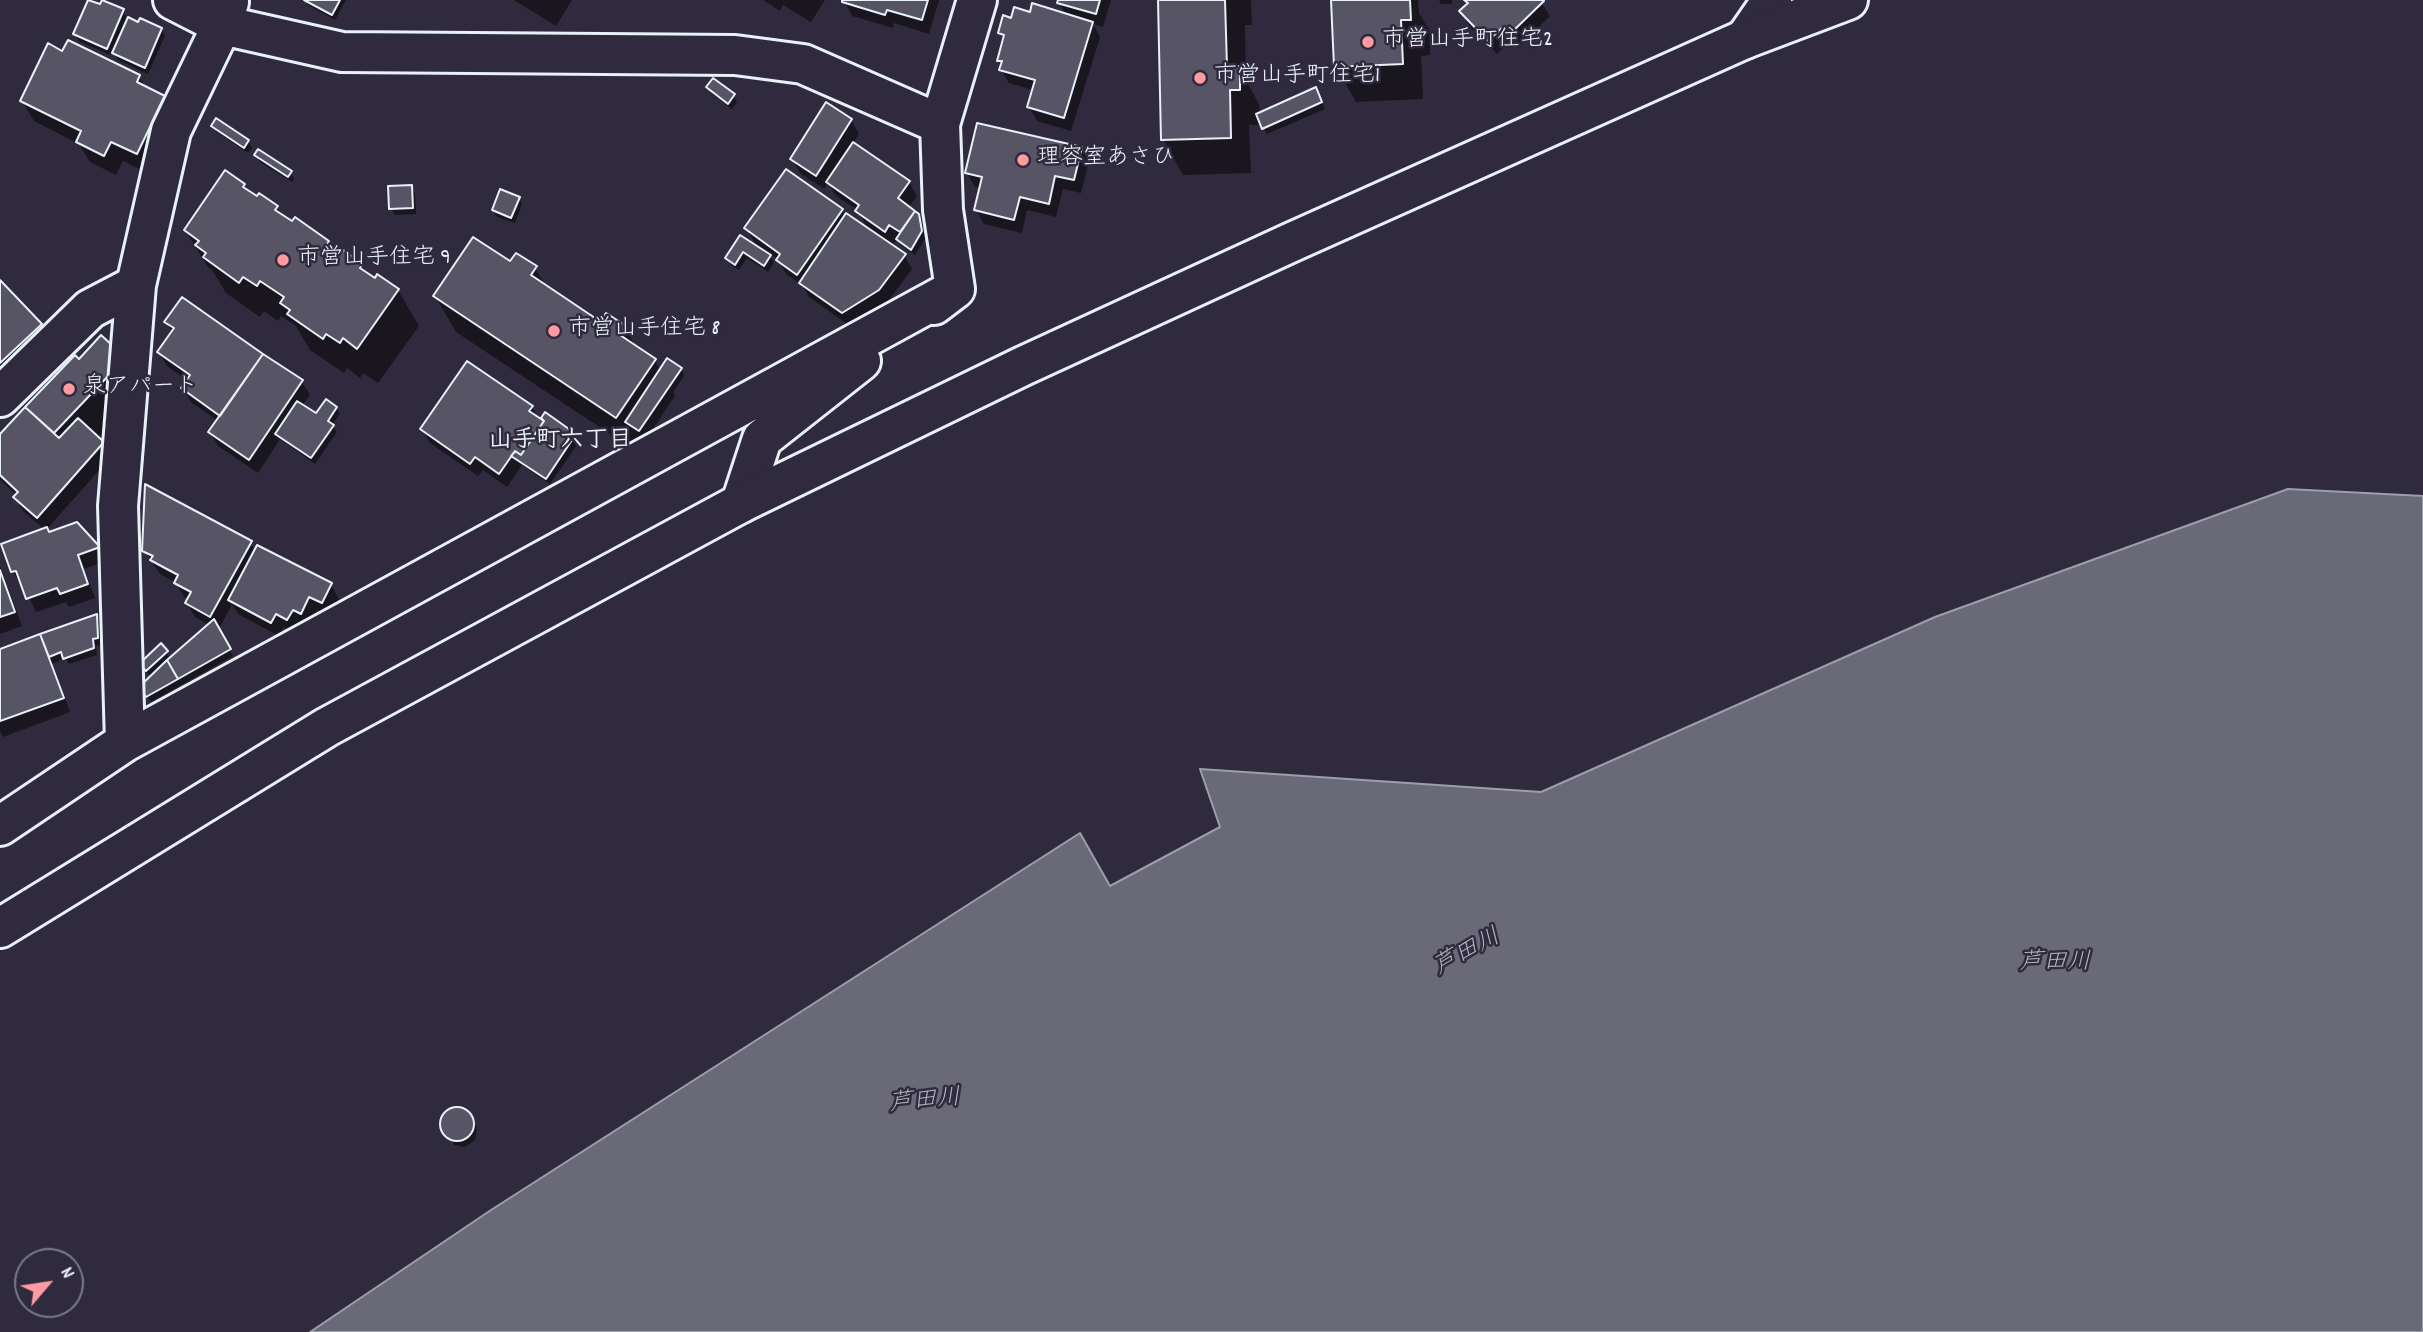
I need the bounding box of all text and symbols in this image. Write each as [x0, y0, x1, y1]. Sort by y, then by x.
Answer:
place label: 市営山手町住宅2 [1382, 28, 1553, 56]
marker: 市営山手町住宅2 [1360, 34, 1376, 50]
place label: 市営山手町住宅1 [1214, 64, 1380, 92]
marker: 市営山手町住宅1 [1192, 70, 1208, 86]
place label: 理容室あさひ [1037, 146, 1175, 174]
marker: 理容室あさひ [1015, 152, 1031, 168]
place label: 市営山手住宅 9 [297, 246, 451, 274]
marker: 市営山手住宅 9 [275, 252, 291, 268]
place label: 市営山手住宅 8 [568, 317, 720, 345]
marker: 市営山手住宅 8 [546, 323, 562, 339]
place label: 泉アパート [83, 375, 198, 403]
marker: 泉アパート [61, 381, 77, 397]
district label: 山手町六丁目 [488, 429, 632, 457]
water label: 芦田川 [1429, 924, 1507, 984]
water label: 芦田川 [2019, 951, 2091, 979]
water label: 芦田川 [888, 1086, 962, 1120]
north arrow [14, 1248, 84, 1318]
text: N [52, 1263, 80, 1284]

